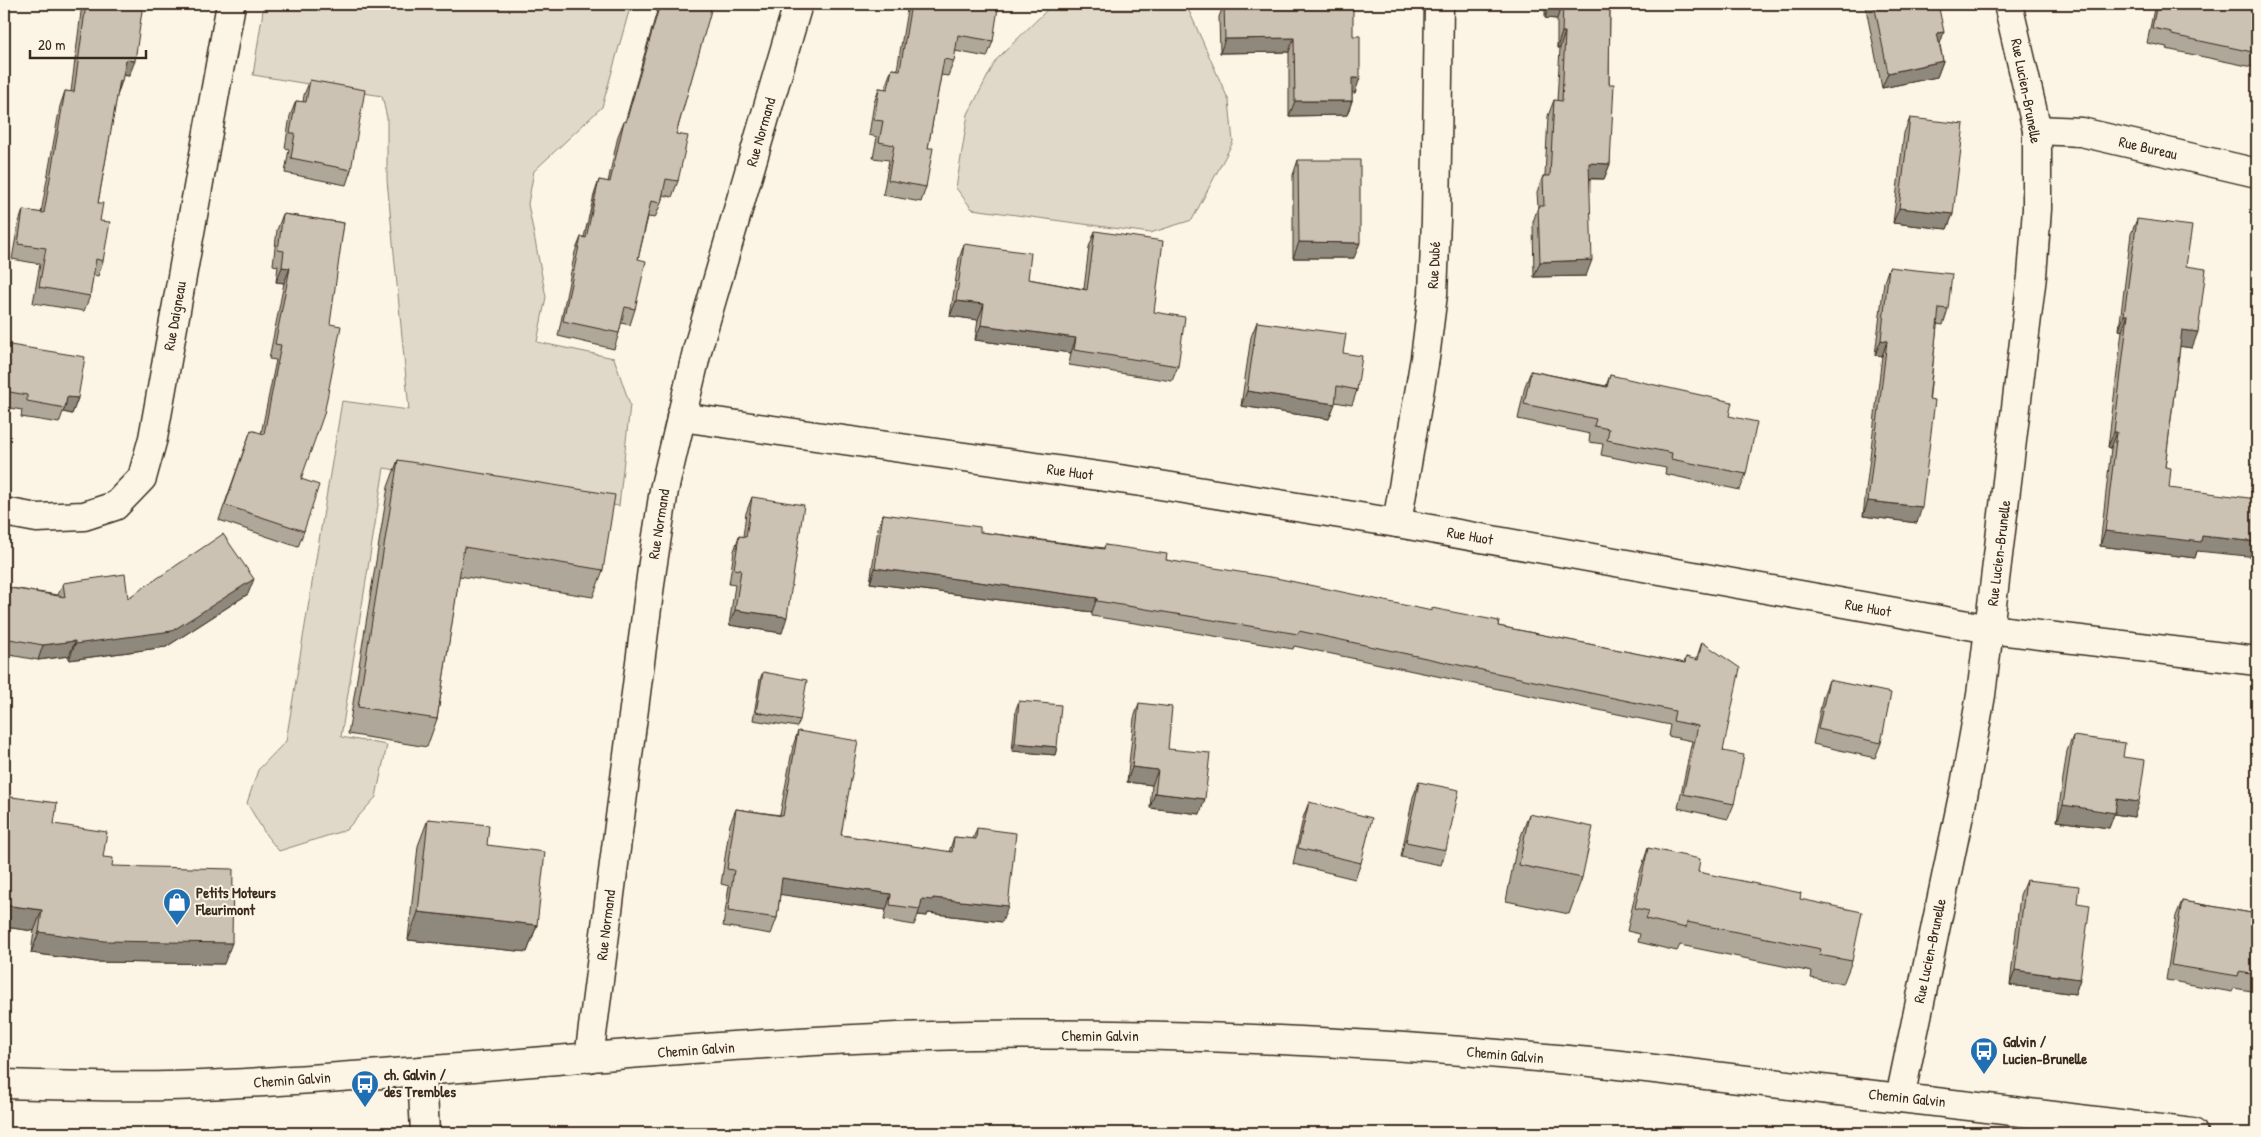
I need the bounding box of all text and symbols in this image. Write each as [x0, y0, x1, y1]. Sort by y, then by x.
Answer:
scale bar [30, 28, 146, 60]
text: 20 m [38, 34, 65, 55]
street label: Rue Lucien-Brunelle [2006, 37, 2047, 145]
street label: Rue Normand [741, 95, 780, 169]
street label: Rue Bureau [2117, 131, 2179, 164]
street label: Rue Dubé [1422, 241, 1445, 289]
street label: Rue Daigneau [158, 280, 191, 352]
street label: Rue Huot [1046, 458, 1095, 485]
street label: Rue Normand [643, 487, 674, 561]
street label: Rue Lucien-Brunelle [1982, 499, 2015, 607]
street label: Rue Huot [1445, 521, 1496, 550]
street label: Rue Huot [1843, 593, 1894, 622]
place label: Petits Moteurs Fleurimont [195, 882, 276, 920]
shop icon: Petits Moteurs Fleurimont [162, 887, 192, 926]
street label: Rue Normand [591, 888, 620, 961]
street label: Rue Lucien-Brunelle [1908, 897, 1951, 1005]
street label: Chemin Galvin [1061, 1025, 1139, 1046]
place label: Galvin / Lucien-Brunelle [2003, 1031, 2087, 1069]
street label: Chemin Galvin [657, 1036, 736, 1063]
bus stop icon: Galvin / Lucien-Brunelle [1969, 1036, 1999, 1075]
street label: Chemin Galvin [1466, 1041, 1545, 1068]
place label: ch. Galvin / des Trembles [384, 1064, 456, 1102]
street label: Chemin Galvin [253, 1066, 332, 1093]
bus stop icon: ch. Galvin / des Trembles [350, 1069, 380, 1108]
street label: Chemin Galvin [1867, 1083, 1947, 1112]

